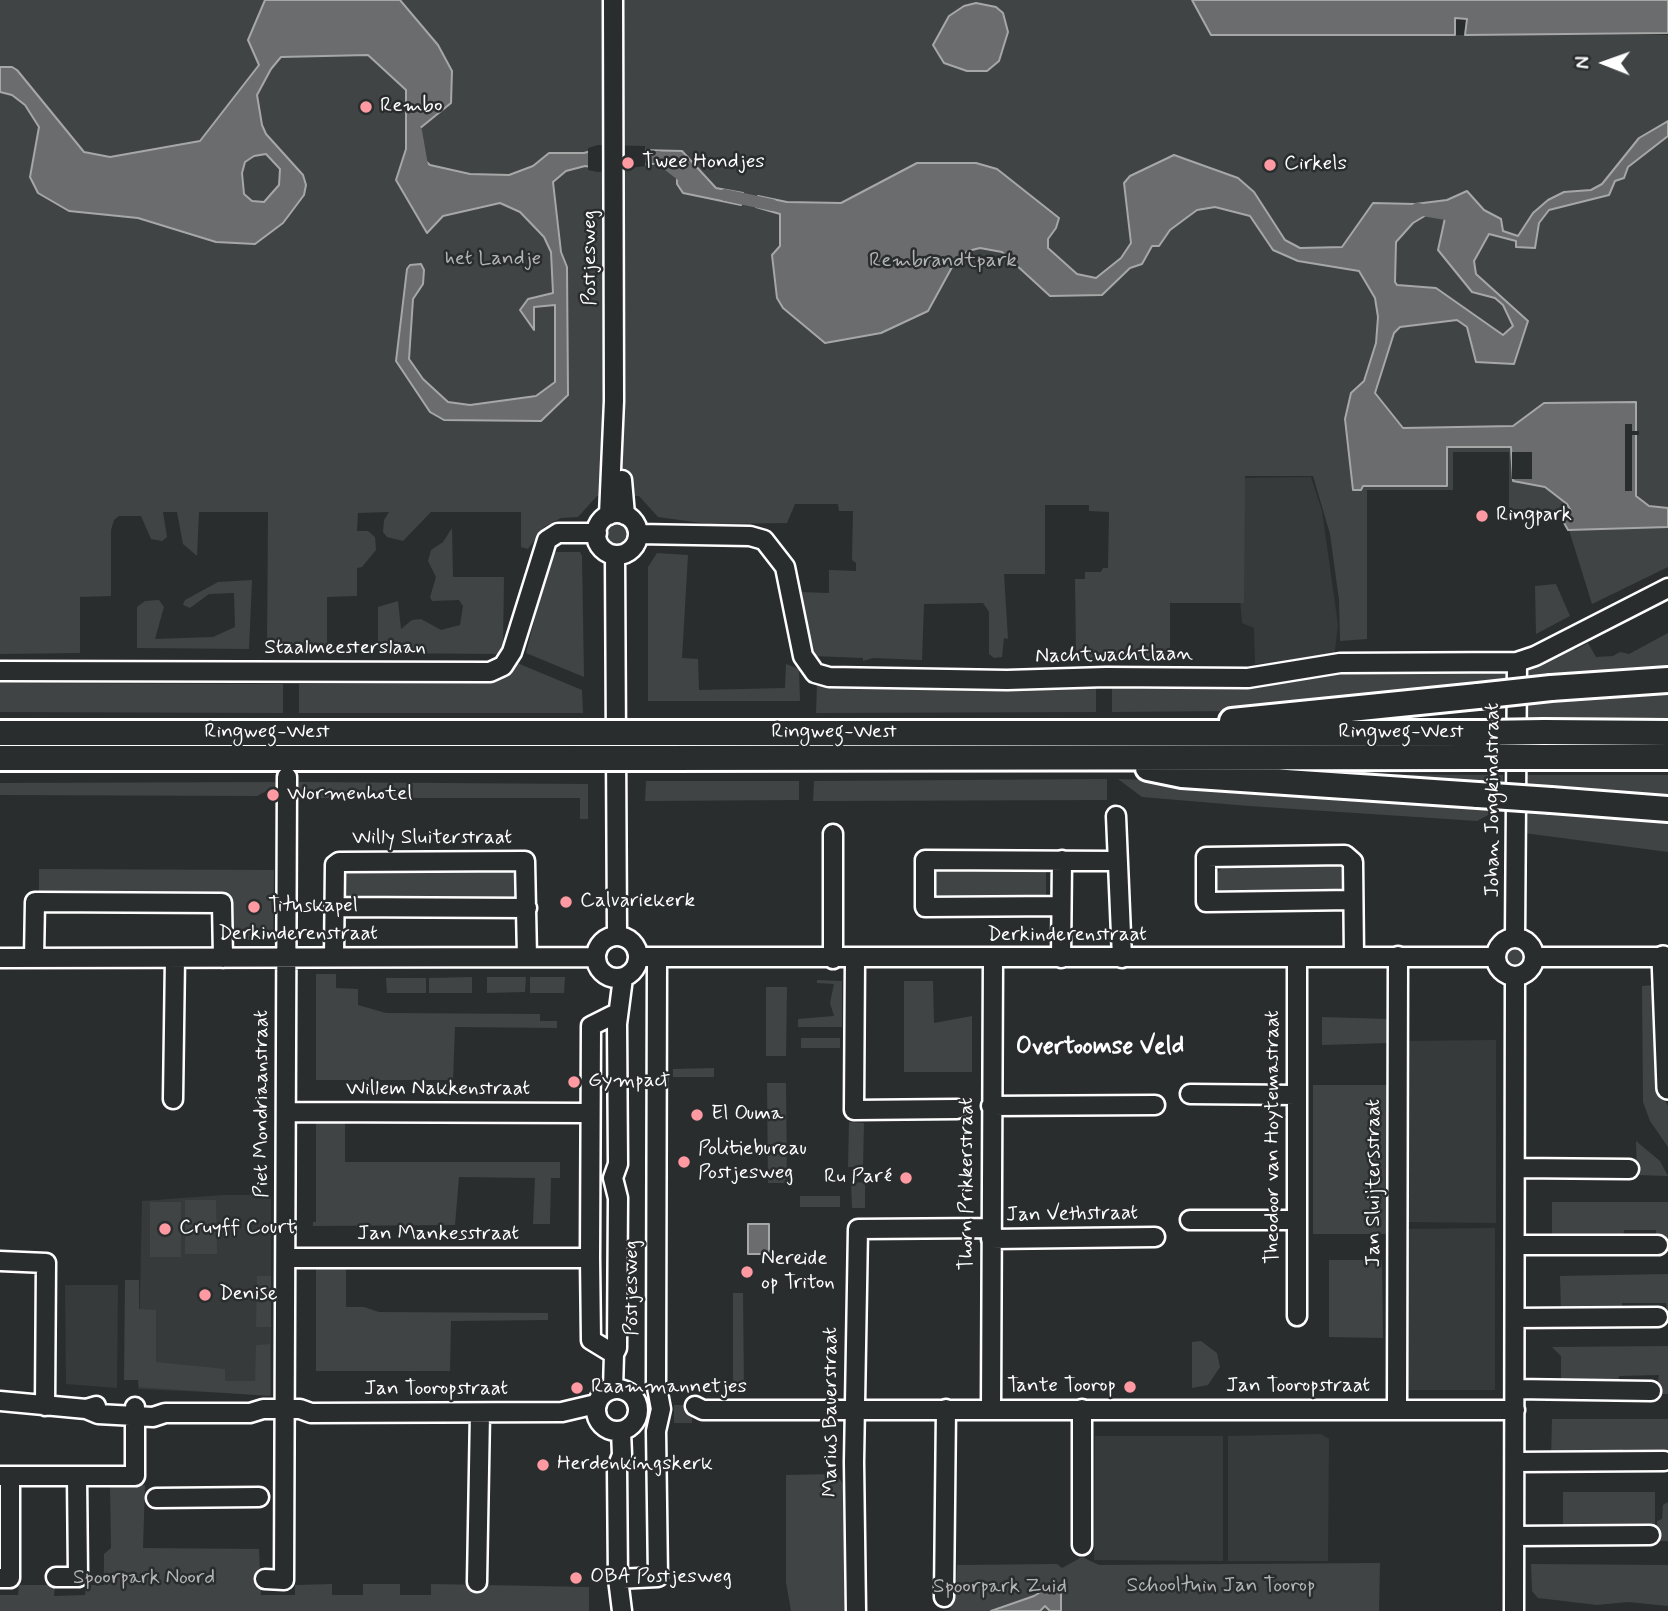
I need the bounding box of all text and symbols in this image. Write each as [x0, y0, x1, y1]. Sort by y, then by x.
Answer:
north arrow [1570, 28, 1640, 98]
text: N [1571, 56, 1596, 69]
place label: Rembo [380, 94, 442, 120]
marker: Rembo [358, 99, 374, 115]
place label: Twee Hondjes [642, 150, 765, 176]
place label: Cirkels [1284, 152, 1347, 178]
marker: Twee Hondjes [620, 155, 636, 171]
marker: Cirkels [1262, 157, 1278, 173]
street label: Postjesweg [578, 210, 604, 306]
park label: het Landje [445, 247, 541, 273]
park label: Rembrandtpark [869, 249, 1017, 275]
place label: Ringpark [1496, 503, 1572, 529]
marker: Ringpark [1474, 508, 1490, 524]
street label: Staalmeesterslaan [264, 636, 426, 662]
street label: Nachtwachtlaan [1035, 642, 1193, 670]
street label: Johan Jongkindstraat [1481, 703, 1507, 897]
street label: Ringweg-West [204, 720, 330, 746]
street label: Ringweg-West [771, 720, 897, 746]
street label: Ringweg-West [1338, 720, 1464, 746]
place label: Wormenhotel [287, 782, 412, 808]
marker: Wormenhotel [265, 787, 281, 803]
street label: Willy Sluiterstraat [352, 826, 512, 852]
place label: Calvariekerk [580, 889, 695, 915]
place label: Tituskapel [268, 894, 358, 920]
marker: Calvariekerk [558, 894, 574, 910]
marker: Tituskapel [246, 899, 262, 915]
street label: Derkinderenstraat [218, 922, 378, 948]
street label: Derkinderenstraat [987, 923, 1147, 949]
street label: Piet Mondriaanstraat [250, 1010, 276, 1198]
street label: Theodoor van Hoytemastraat [1261, 1010, 1287, 1264]
district label: Overtoomse Veld [1016, 1034, 1184, 1062]
place label: Gympact [588, 1069, 670, 1095]
marker: Gympact [566, 1074, 582, 1090]
street label: Willem Nakkenstraat [346, 1077, 530, 1103]
street label: Thorn Prikkerstraat [955, 1097, 981, 1271]
street label: Jan Sluijtersstraat [1362, 1099, 1388, 1267]
place label: El Ouma [711, 1102, 783, 1128]
marker: El Ouma [689, 1107, 705, 1123]
place label: Politiebureau Postjesweg [698, 1137, 807, 1187]
marker: Politiebureau Postjesweg [676, 1154, 692, 1170]
place label: Ru Paré [824, 1165, 892, 1191]
marker: Ru Paré [898, 1170, 914, 1186]
street label: Jan Vethstraat [1006, 1201, 1138, 1229]
place label: Cruyff Court [179, 1216, 296, 1242]
marker: Cruyff Court [157, 1221, 173, 1237]
street label: Jan Mankesstraat [357, 1222, 519, 1248]
street label: Postjesweg [620, 1240, 646, 1336]
place label: Nereide op Triton [761, 1247, 835, 1297]
marker: Nereide op Triton [739, 1264, 755, 1280]
place label: Denise [219, 1282, 278, 1308]
marker: Denise [197, 1287, 213, 1303]
street label: Marius Bauerstraat [819, 1327, 845, 1497]
place label: Tante Toorop [1007, 1374, 1116, 1400]
street label: Jan Tooropstraat [1226, 1374, 1370, 1400]
place label: Raammannetjes [591, 1375, 747, 1401]
street label: Jan Tooropstraat [364, 1377, 508, 1403]
marker: Tante Toorop [1122, 1379, 1138, 1395]
marker: Raammannetjes [569, 1380, 585, 1396]
place label: Herdenkingskerk [557, 1452, 713, 1478]
marker: Herdenkingskerk [535, 1457, 551, 1473]
place label: OBA Postjesweg [590, 1565, 732, 1591]
park label: Spoorpark Noord [73, 1566, 215, 1592]
marker: OBA Postjesweg [568, 1570, 584, 1586]
park label: Schooltuin Jan Toorop [1126, 1574, 1316, 1600]
park label: Spoorpark Zuid [933, 1575, 1067, 1601]

